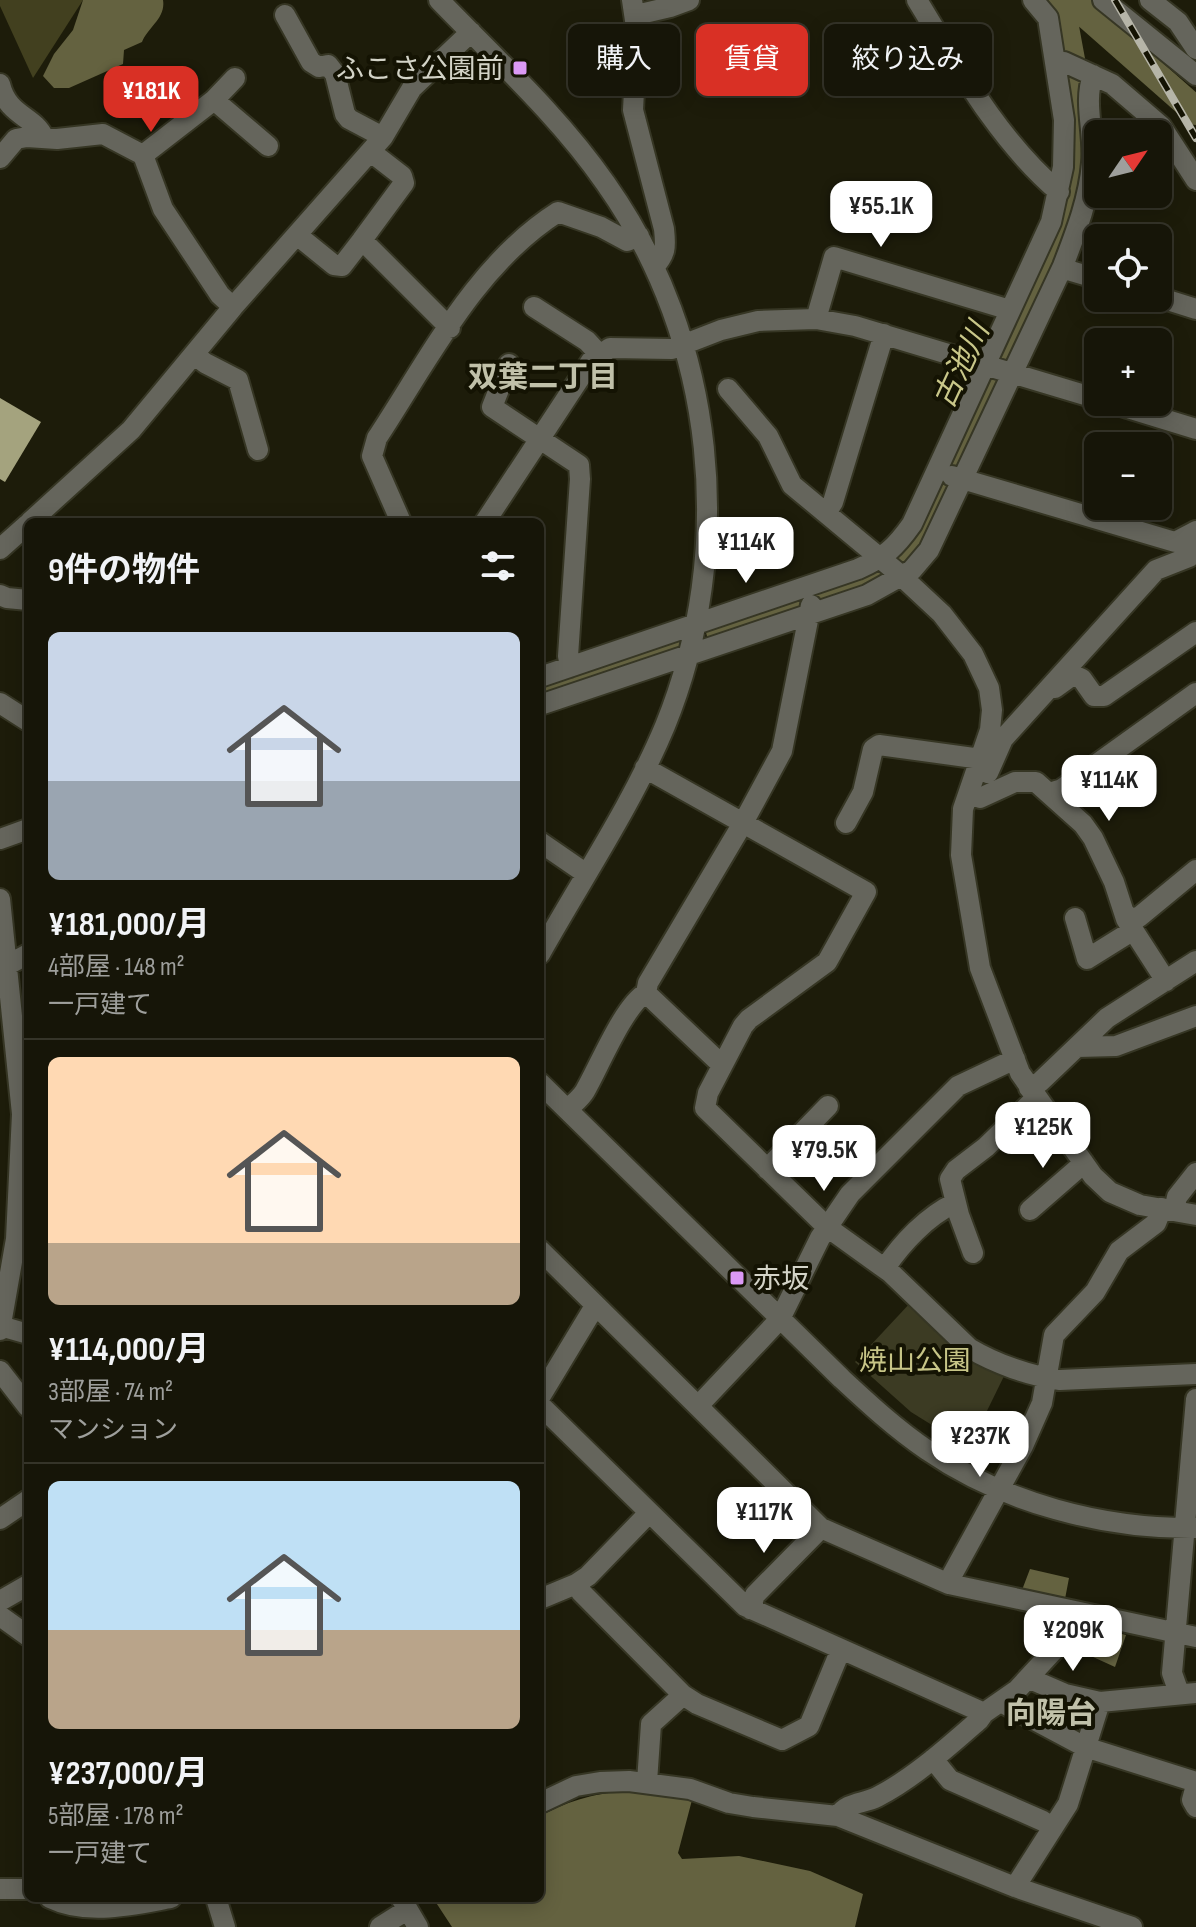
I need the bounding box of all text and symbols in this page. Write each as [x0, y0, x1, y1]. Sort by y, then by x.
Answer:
chip: 購入 [568, 24, 680, 96]
chip: 賃貸 [696, 24, 808, 96]
chip: 絞り込み [824, 24, 992, 96]
place label: ふこさ公園前 [336, 53, 504, 86]
marker: ふこさ公園前 [511, 59, 529, 77]
pin: ¥181K [95, 66, 207, 134]
text: ¥181K [121, 76, 181, 107]
north arrow [1084, 120, 1172, 208]
map controls [1084, 120, 1172, 520]
pin: ¥55.1K [816, 181, 946, 249]
text: ¥55.1K [848, 191, 914, 222]
button: locate [1084, 224, 1172, 312]
water label: 古池川 [927, 314, 999, 414]
button: + [1084, 328, 1172, 416]
district label: 双葉二丁目 [468, 360, 618, 396]
button: − [1084, 432, 1172, 520]
pin: ¥114K [690, 517, 802, 585]
text: ¥114K [717, 527, 775, 558]
icon: filters [476, 544, 520, 588]
text: 9件の物件 [48, 550, 200, 591]
icon: home [212, 684, 356, 828]
pin: ¥114K [1053, 755, 1165, 823]
text: ¥114K [1080, 765, 1138, 796]
text: ¥181,000/月 [48, 904, 210, 945]
text: 4部屋 · 148 m² [48, 952, 185, 983]
text: 一戸建て [48, 990, 152, 1021]
pin: ¥125K [987, 1102, 1099, 1170]
icon: home [212, 1109, 356, 1253]
text: ¥125K [1013, 1112, 1073, 1143]
pin: ¥79.5K [759, 1125, 889, 1193]
text: ¥79.5K [791, 1135, 857, 1166]
place label: 赤坂 [753, 1263, 809, 1296]
marker: 赤坂 [728, 1269, 746, 1287]
text: ¥114,000/月 [48, 1329, 210, 1370]
park label: 焼山公園 [859, 1345, 971, 1378]
text: 3部屋 · 74 m² [48, 1377, 173, 1408]
pin: ¥237K [924, 1411, 1036, 1479]
text: マンション [48, 1415, 178, 1446]
text: ¥237K [950, 1421, 1010, 1452]
pin: ¥117K [708, 1487, 820, 1555]
text: ¥117K [735, 1497, 793, 1528]
icon: home [212, 1533, 356, 1677]
pin: ¥209K [1017, 1605, 1129, 1673]
text: ¥209K [1042, 1615, 1104, 1646]
district label: 向陽台 [1006, 1696, 1096, 1732]
text: ¥237,000/月 [48, 1753, 209, 1794]
text: 5部屋 · 178 m² [48, 1801, 184, 1832]
text: 一戸建て [48, 1839, 152, 1870]

